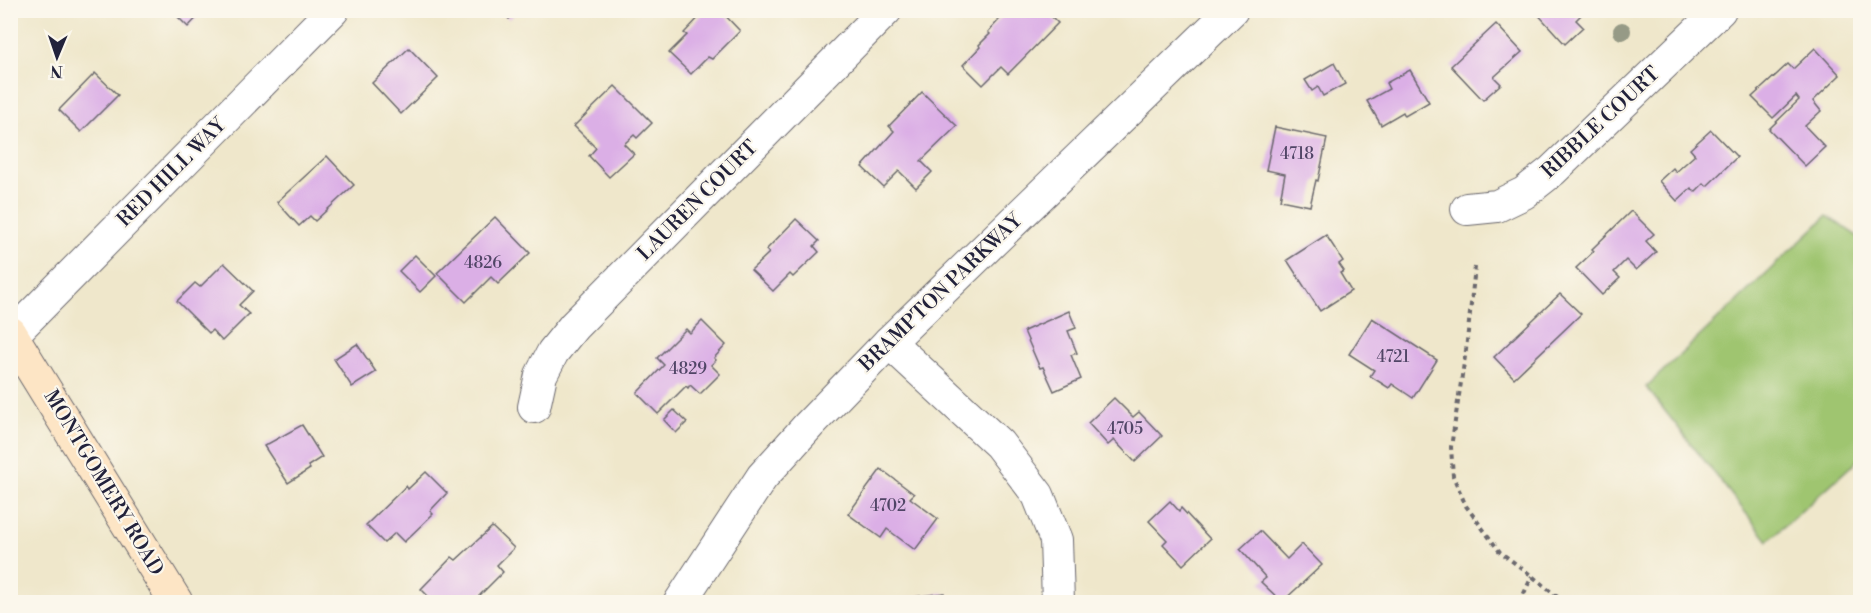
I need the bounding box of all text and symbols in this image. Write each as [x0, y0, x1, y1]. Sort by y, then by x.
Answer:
north arrow [27, 27, 87, 87]
text: N [49, 61, 63, 81]
street label: RIBBLE COURT [1537, 62, 1665, 184]
street label: RED HILL WAY [112, 113, 232, 233]
street label: LAUREN COURT [633, 136, 763, 266]
house number: 4718 [1280, 144, 1314, 164]
street label: BRAMPTON PARKWAY [854, 208, 1028, 378]
house number: 4826 [464, 253, 502, 273]
house number: 4721 [1377, 347, 1410, 367]
house number: 4829 [669, 359, 707, 379]
street label: MONTGOMERY ROAD [38, 386, 168, 580]
house number: 4705 [1107, 419, 1143, 439]
house number: 4702 [870, 496, 906, 516]

